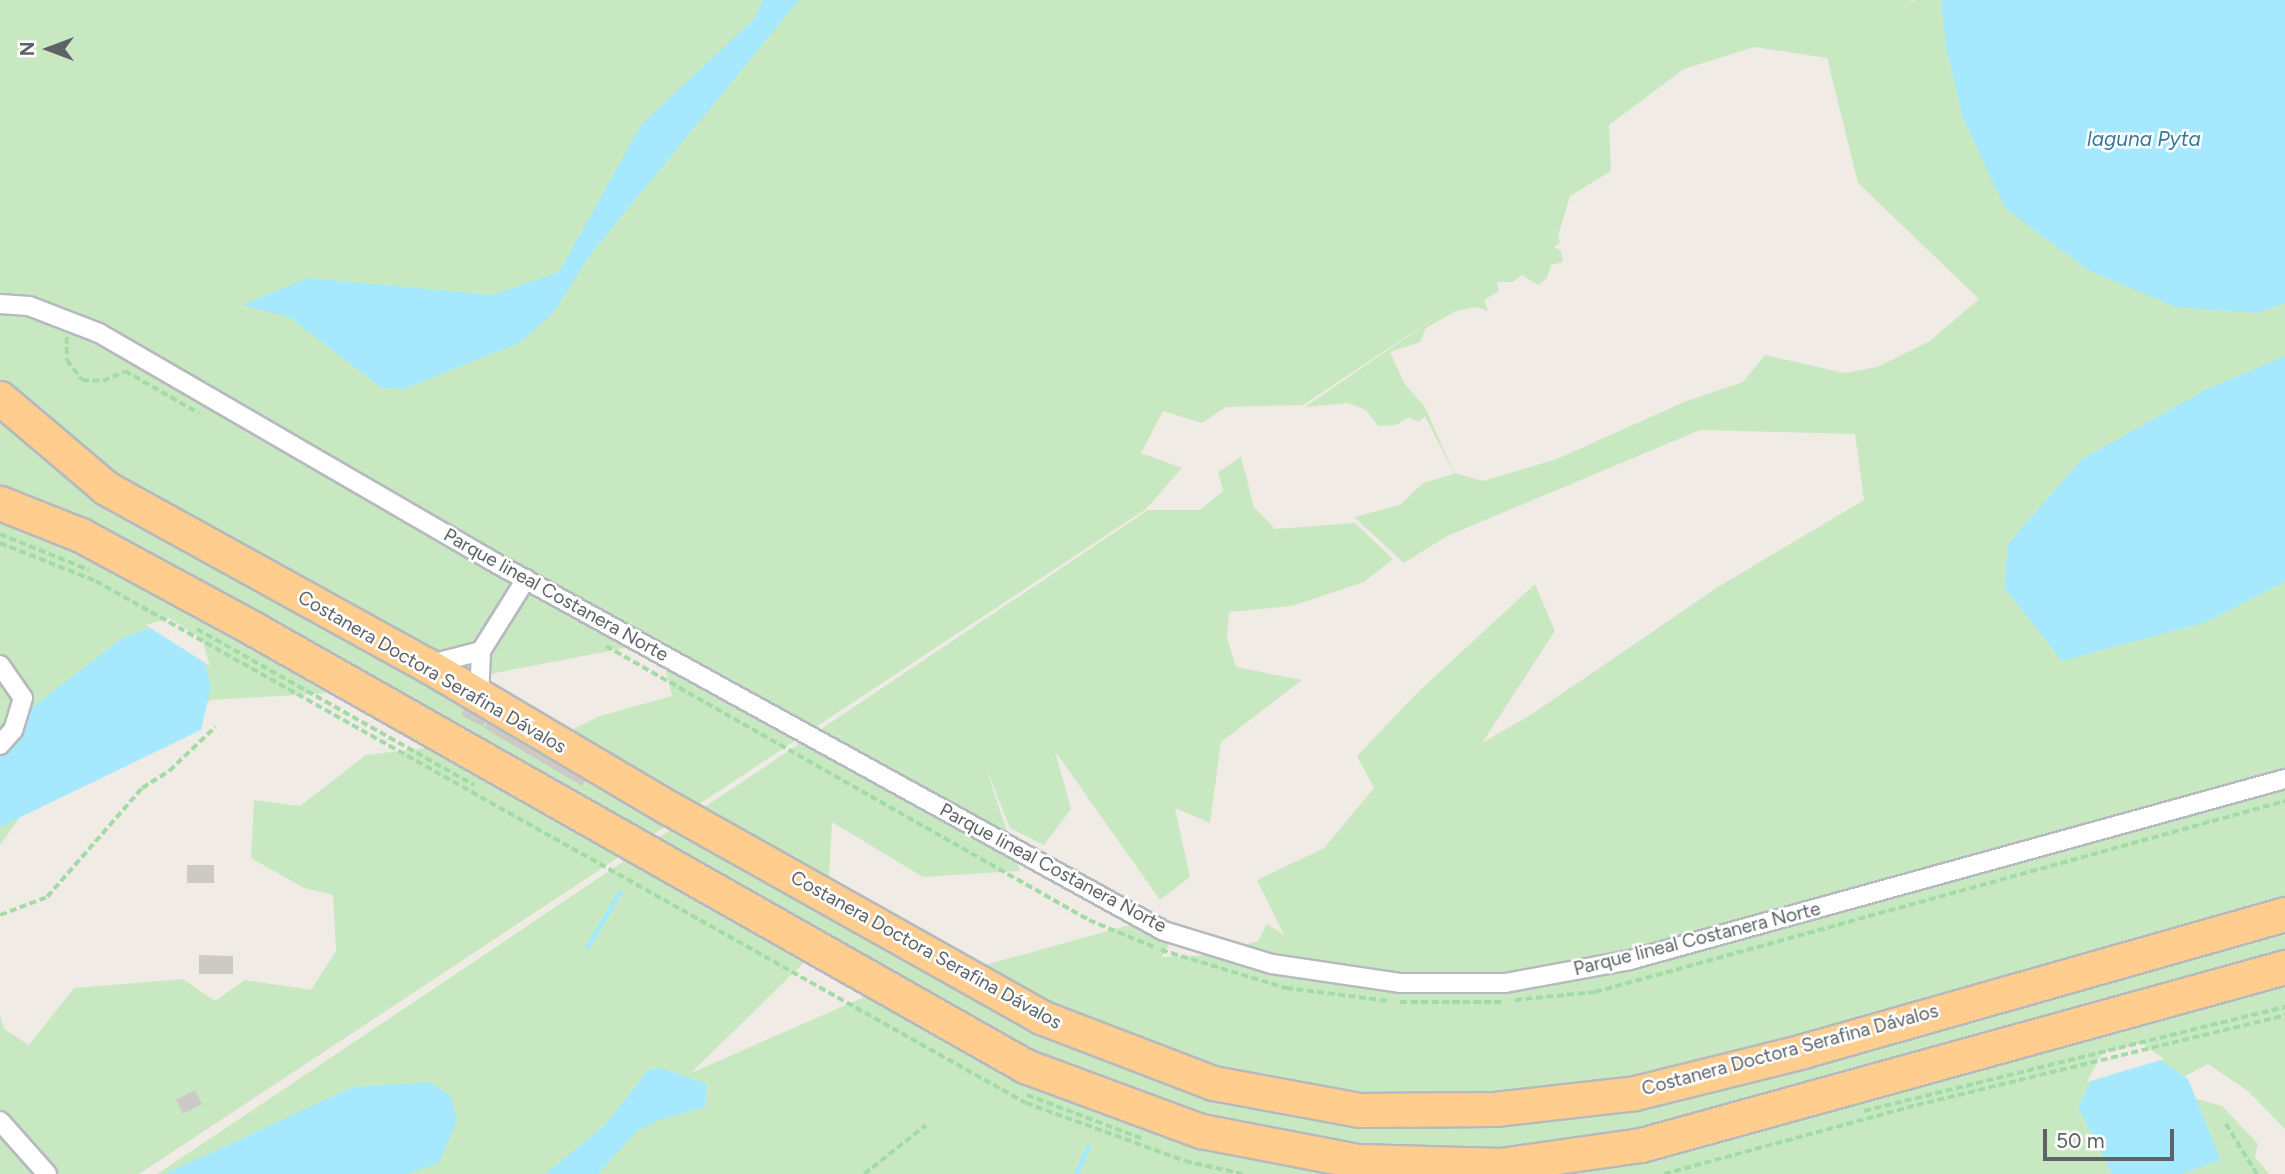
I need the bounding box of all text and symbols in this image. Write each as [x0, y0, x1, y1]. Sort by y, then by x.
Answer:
north arrow [14, 14, 84, 84]
text: N [16, 42, 39, 56]
water label: laguna Pyta [2087, 126, 2201, 152]
street label: Parque lineal Costanera Norte [440, 524, 672, 666]
street label: Costanera Doctora Serafina Dávalos [294, 586, 570, 758]
street label: Parque lineal Costanera Norte [936, 798, 1170, 938]
street label: Costanera Doctora Serafina Dávalos [787, 866, 1065, 1034]
street label: Parque lineal Costanera Norte [1571, 897, 1823, 981]
street label: Costanera Doctora Serafina Dávalos [1639, 999, 1941, 1101]
scale bar [2047, 1114, 2178, 1158]
text: 50 m [2056, 1128, 2105, 1153]

